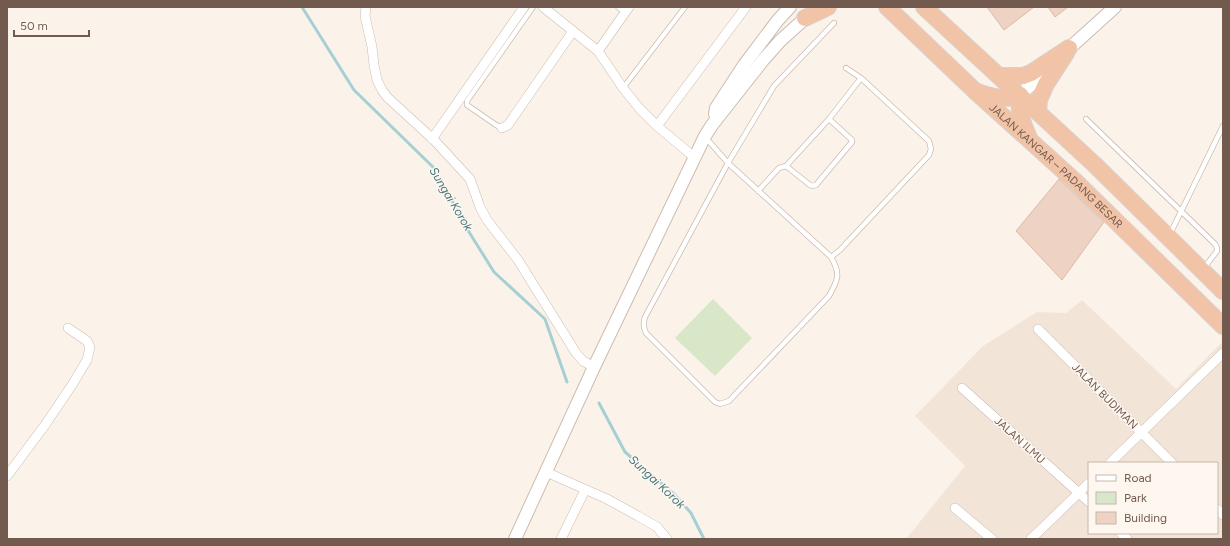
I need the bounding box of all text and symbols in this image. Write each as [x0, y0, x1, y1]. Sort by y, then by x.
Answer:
scale bar [14, 12, 89, 38]
text: 50 m [20, 19, 48, 33]
street label: JALAN KANGAR – PADANG BESAR [986, 101, 1125, 231]
water label: Sungai Korok [427, 165, 476, 234]
street label: JALAN BUDIMAN [1069, 361, 1140, 432]
street label: JALAN ILMU [992, 414, 1048, 466]
water label: Sungai Korok [626, 452, 689, 512]
legend [1088, 462, 1218, 534]
text: Road [1124, 471, 1152, 485]
text: Park [1124, 491, 1147, 505]
text: Building [1124, 511, 1167, 525]

